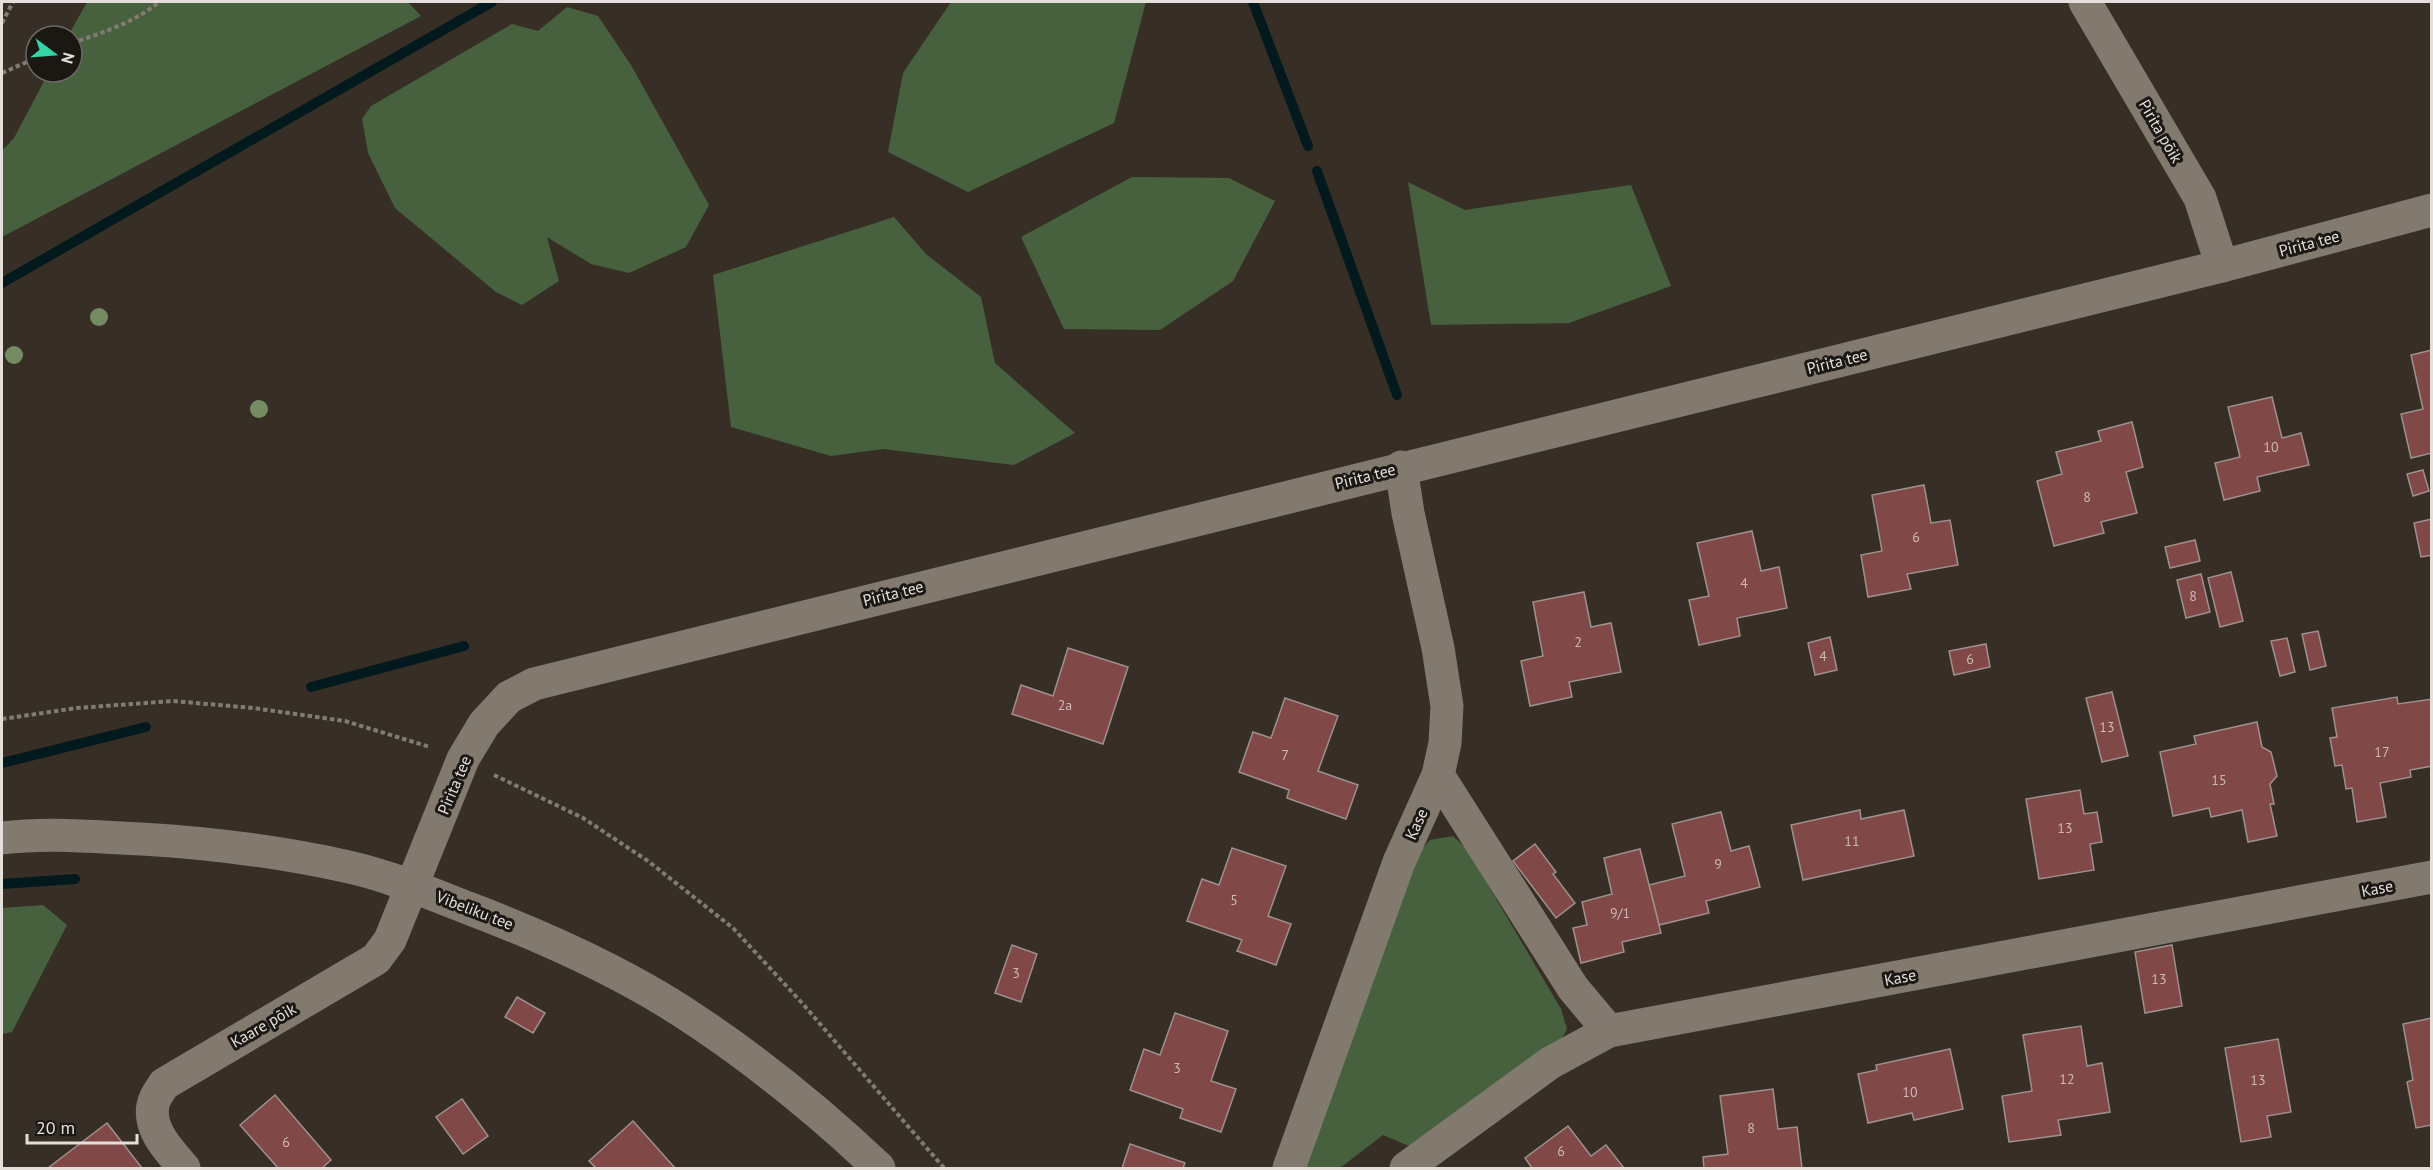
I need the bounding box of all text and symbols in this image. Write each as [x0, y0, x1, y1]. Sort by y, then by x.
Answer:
north arrow [24, 24, 84, 84]
text: N [57, 50, 79, 66]
street label: Pirita põik [2135, 96, 2187, 167]
street label: Pirita tee [2277, 225, 2341, 261]
street label: Pirita tee [1805, 344, 1869, 378]
house number: 10 [2263, 438, 2279, 456]
street label: Pirita tee [1333, 459, 1397, 493]
house number: 8 [2083, 488, 2091, 506]
house number: 6 [1912, 528, 1920, 546]
house number: 4 [1740, 574, 1748, 592]
street label: Pirita tee [861, 576, 925, 610]
house number: 8 [2189, 587, 2197, 605]
house number: 2 [1574, 633, 1582, 651]
house number: 4 [1819, 647, 1827, 665]
house number: 6 [1966, 650, 1974, 668]
house number: 2a [1058, 696, 1072, 714]
house number: 13 [2099, 718, 2115, 736]
house number: 17 [2374, 743, 2390, 761]
house number: 7 [1281, 746, 1289, 764]
street label: Pirita tee [433, 753, 475, 817]
house number: 15 [2211, 771, 2227, 789]
street label: Kase [1400, 805, 1432, 843]
house number: 13 [2057, 819, 2073, 837]
house number: 11 [1844, 832, 1860, 850]
house number: 9 [1714, 855, 1722, 873]
street label: Kase [2359, 875, 2395, 901]
street label: Vibeliku tee [433, 886, 516, 934]
house number: 5 [1230, 891, 1238, 909]
house number: 9/1 [1610, 904, 1630, 922]
house number: 3 [1012, 964, 1020, 982]
street label: Kase [1882, 964, 1918, 990]
house number: 13 [2151, 970, 2167, 988]
street label: Kaare põik [227, 998, 300, 1052]
house number: 3 [1173, 1059, 1181, 1077]
house number: 12 [2059, 1070, 2075, 1088]
house number: 13 [2250, 1071, 2266, 1089]
house number: 10 [1902, 1083, 1918, 1101]
scale bar [27, 1107, 136, 1145]
text: 20 m [36, 1116, 75, 1139]
house number: 8 [1747, 1119, 1755, 1137]
house number: 6 [282, 1133, 290, 1151]
house number: 6 [1557, 1142, 1565, 1160]

